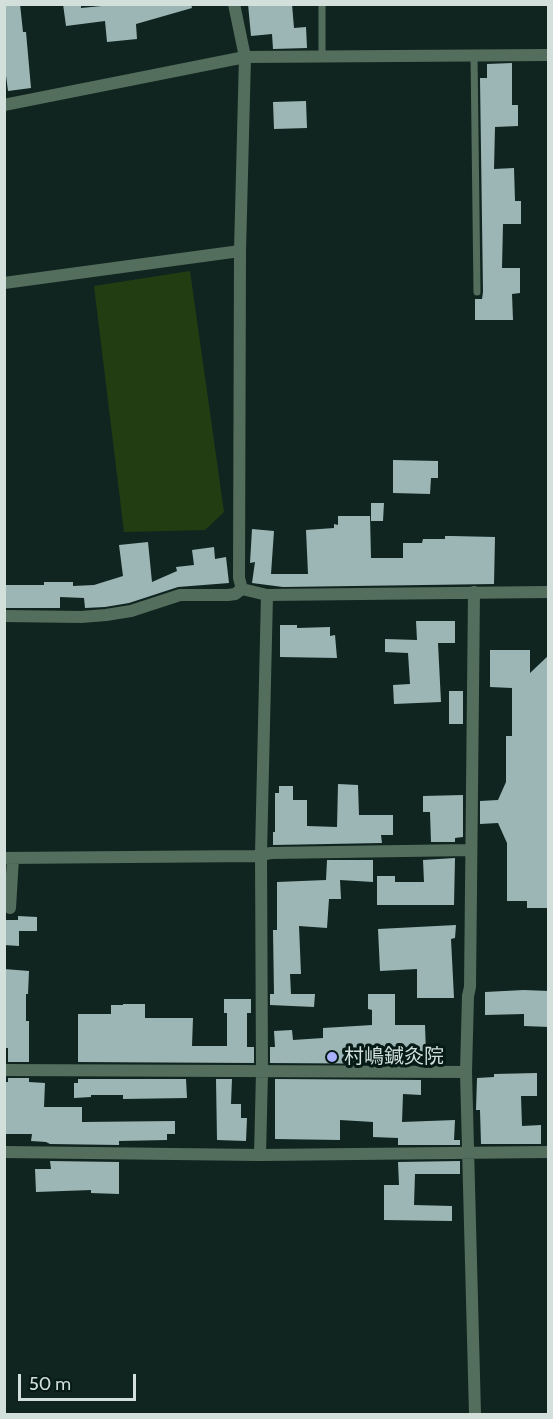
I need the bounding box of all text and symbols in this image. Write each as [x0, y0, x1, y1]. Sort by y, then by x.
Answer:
place label: 村嶋鍼灸院 [344, 1045, 444, 1069]
marker: 村嶋鍼灸院 [325, 1050, 339, 1064]
scale bar [21, 1362, 140, 1400]
text: 50 m [29, 1373, 71, 1395]

